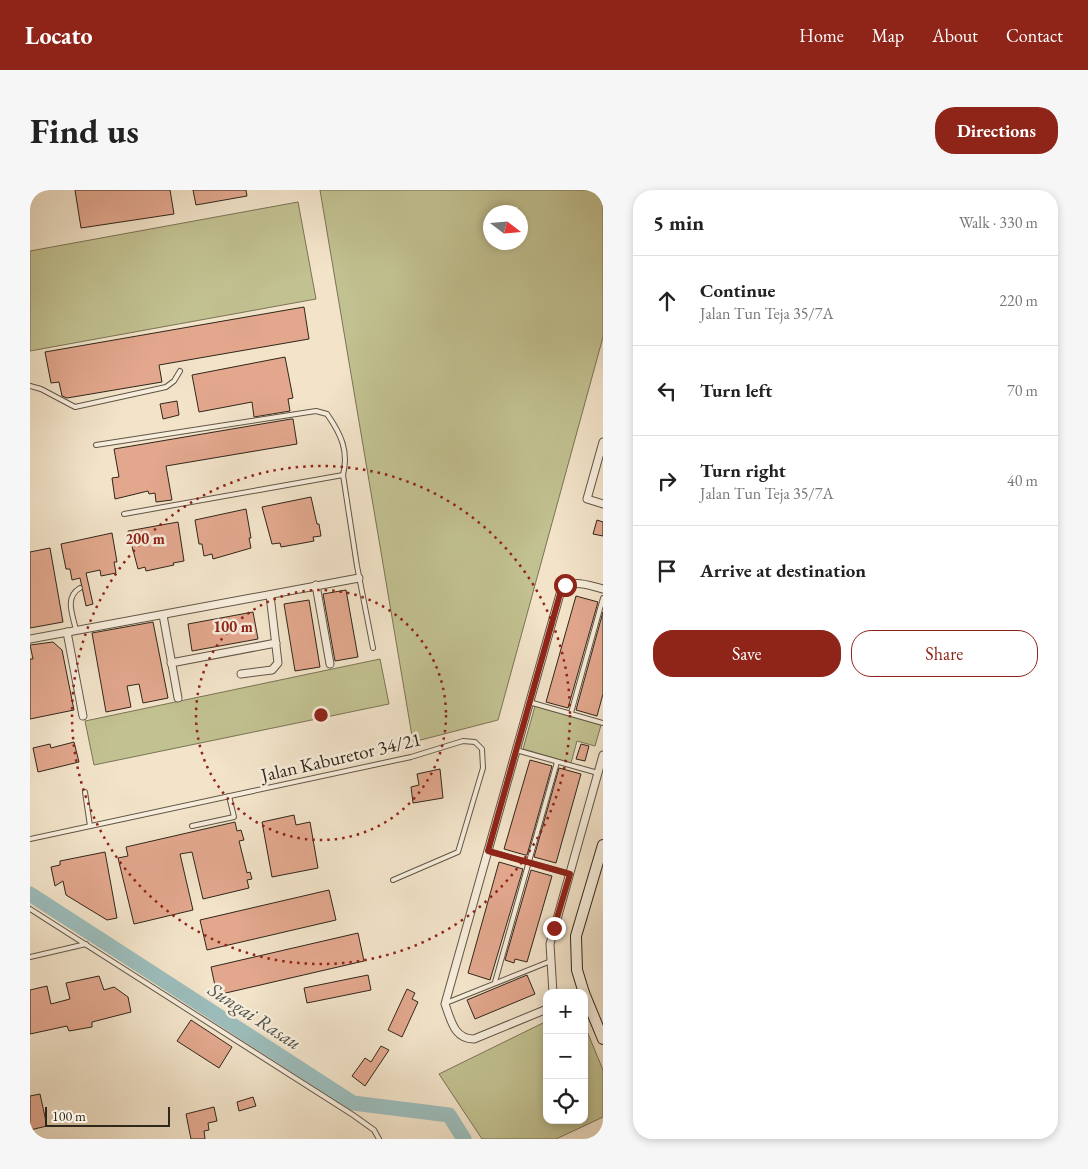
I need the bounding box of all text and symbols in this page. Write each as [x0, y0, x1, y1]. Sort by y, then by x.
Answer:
text: Locato [25, 20, 93, 51]
text: Home [799, 24, 844, 47]
text: Map [872, 24, 904, 47]
text: About [932, 24, 978, 47]
text: Contact [1006, 24, 1063, 47]
button: Directions [935, 107, 1058, 154]
text: Find us [30, 108, 139, 153]
north arrow [483, 205, 528, 250]
text: 5 min [653, 209, 704, 236]
text: Walk · 330 m [959, 212, 1038, 233]
text: Continue [700, 278, 775, 303]
icon: ahead [653, 287, 681, 315]
text: 220 m [999, 290, 1038, 311]
text: Jalan Tun Teja 35/7A [700, 303, 833, 324]
icon: left [653, 377, 681, 405]
text: Turn left [700, 378, 772, 403]
text: 70 m [1007, 380, 1038, 401]
text: Turn right [700, 458, 786, 483]
icon: right [653, 467, 681, 495]
text: 40 m [1007, 470, 1038, 491]
text: Jalan Tun Teja 35/7A [700, 483, 833, 504]
text: 200 m [125, 529, 165, 548]
icon: arrive [653, 557, 681, 585]
text: Arrive at destination [700, 558, 866, 583]
route start [554, 574, 577, 597]
text: 100 m [213, 617, 253, 636]
button: Save [653, 630, 841, 677]
button: Share [851, 630, 1038, 677]
centre of rings [312, 706, 330, 724]
street label: Jalan Kaburetor 34/21 [257, 726, 424, 788]
route end [543, 917, 566, 940]
water label: Sungai Rasau [203, 976, 306, 1056]
map controls [543, 989, 588, 1124]
button: + [543, 989, 588, 1034]
button: − [543, 1034, 588, 1079]
button: locate [543, 1079, 588, 1124]
scale bar [45, 1104, 170, 1127]
text: 100 m [52, 1107, 86, 1125]

